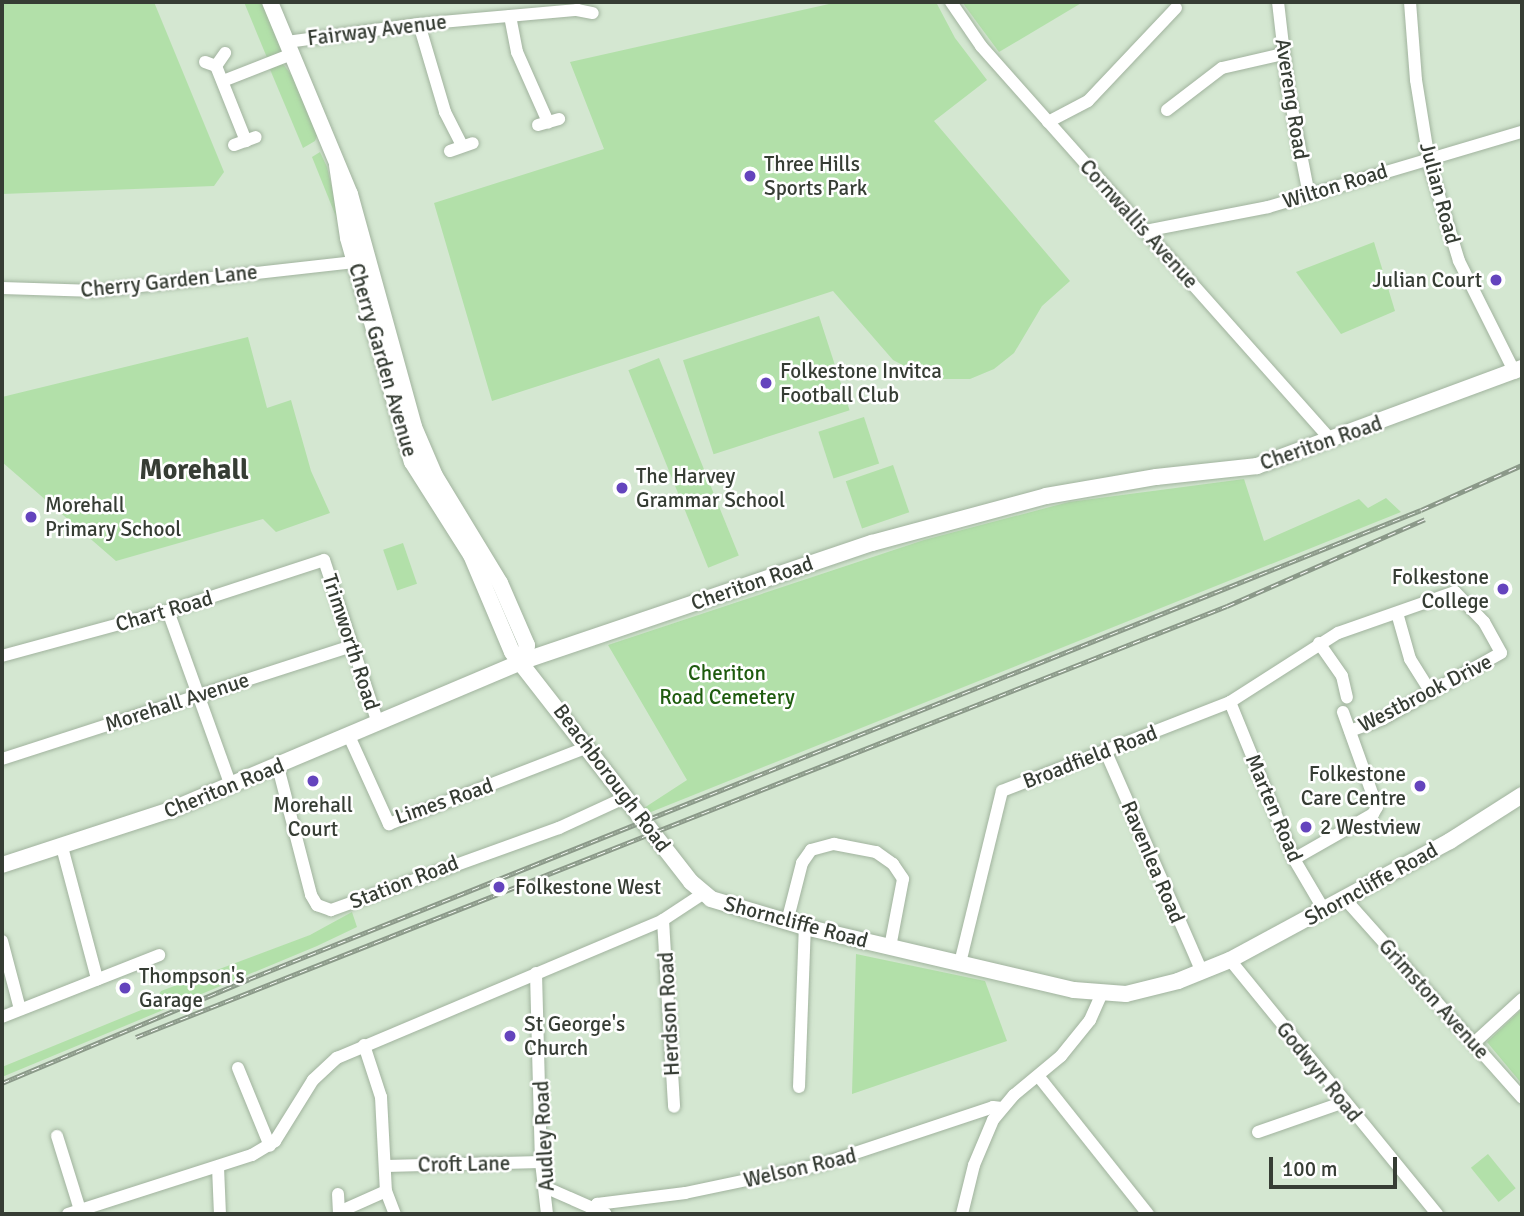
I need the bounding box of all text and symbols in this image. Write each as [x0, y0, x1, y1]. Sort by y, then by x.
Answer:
street label: Fairway Avenue [306, 9, 448, 51]
street label: Avereng Road [1270, 37, 1314, 161]
street label: Julian Road [1414, 139, 1466, 247]
place label: Three Hills Sports Park [764, 151, 867, 201]
street label: Cornwallis Avenue [1074, 154, 1204, 294]
street label: Wilton Road [1279, 158, 1391, 214]
marker: Three Hills Sports Park [742, 168, 758, 184]
street label: Cherry Garden Lane [79, 259, 259, 303]
street label: Cherry Garden Avenue [343, 260, 423, 460]
place label: Julian Court [1372, 267, 1482, 293]
marker: Julian Court [1488, 272, 1504, 288]
place label: Folkestone Invitca Football Club [780, 358, 942, 408]
marker: Folkestone Invitca Football Club [758, 375, 774, 391]
street label: Cheriton Road [1257, 410, 1385, 476]
district label: Morehall [139, 453, 249, 487]
place label: The Harvey Grammar School [636, 463, 785, 513]
marker: The Harvey Grammar School [614, 480, 630, 496]
place label: Morehall Primary School [45, 492, 181, 542]
marker: Morehall Primary School [23, 509, 39, 525]
street label: Cheriton Road [688, 550, 816, 616]
place label: Folkestone College [1392, 564, 1489, 614]
street label: Trimworth Road [317, 571, 385, 713]
marker: Folkestone College [1495, 581, 1511, 597]
street label: Chart Road [113, 585, 215, 637]
street label: Westbrook Drive [1354, 649, 1496, 737]
park label: Cheriton Road Cemetery [659, 660, 795, 710]
street label: Morehall Avenue [102, 667, 252, 737]
street label: Beachborough Road [548, 699, 676, 857]
street label: Broadfield Road [1019, 720, 1161, 794]
street label: Marten Road [1240, 750, 1308, 866]
street label: Cheriton Road [160, 752, 288, 824]
place label: Folkestone Care Centre [1301, 761, 1406, 811]
street label: Limes Road [392, 772, 496, 830]
marker: Morehall Court [305, 773, 321, 789]
marker: Folkestone Care Centre [1412, 778, 1428, 794]
place label: Morehall Court [273, 792, 353, 842]
street label: Ravenlea Road [1116, 797, 1190, 927]
place label: 2 Westview [1320, 814, 1421, 840]
marker: 2 Westview [1298, 819, 1314, 835]
street label: Shorncliffe Road [1300, 837, 1442, 931]
street label: Station Road [346, 850, 462, 914]
place label: Folkestone West [515, 874, 661, 900]
marker: Folkestone West [489, 877, 509, 897]
street label: Shorncliffe Road [721, 891, 871, 953]
street label: Grimston Avenue [1373, 934, 1495, 1064]
street label: Herdson Road [653, 951, 685, 1077]
place label: Thompson's Garage [139, 963, 245, 1013]
marker: Thompson's Garage [117, 980, 133, 996]
place label: St George's Church [524, 1011, 625, 1061]
street label: Godwyn Road [1271, 1017, 1367, 1127]
marker: St George's Church [502, 1028, 518, 1044]
street label: Audley Road [529, 1080, 559, 1192]
scale bar [1272, 1142, 1400, 1186]
street label: Welson Road [741, 1143, 859, 1193]
street label: Croft Lane [418, 1151, 510, 1177]
text: 100 m [1282, 1156, 1337, 1182]

